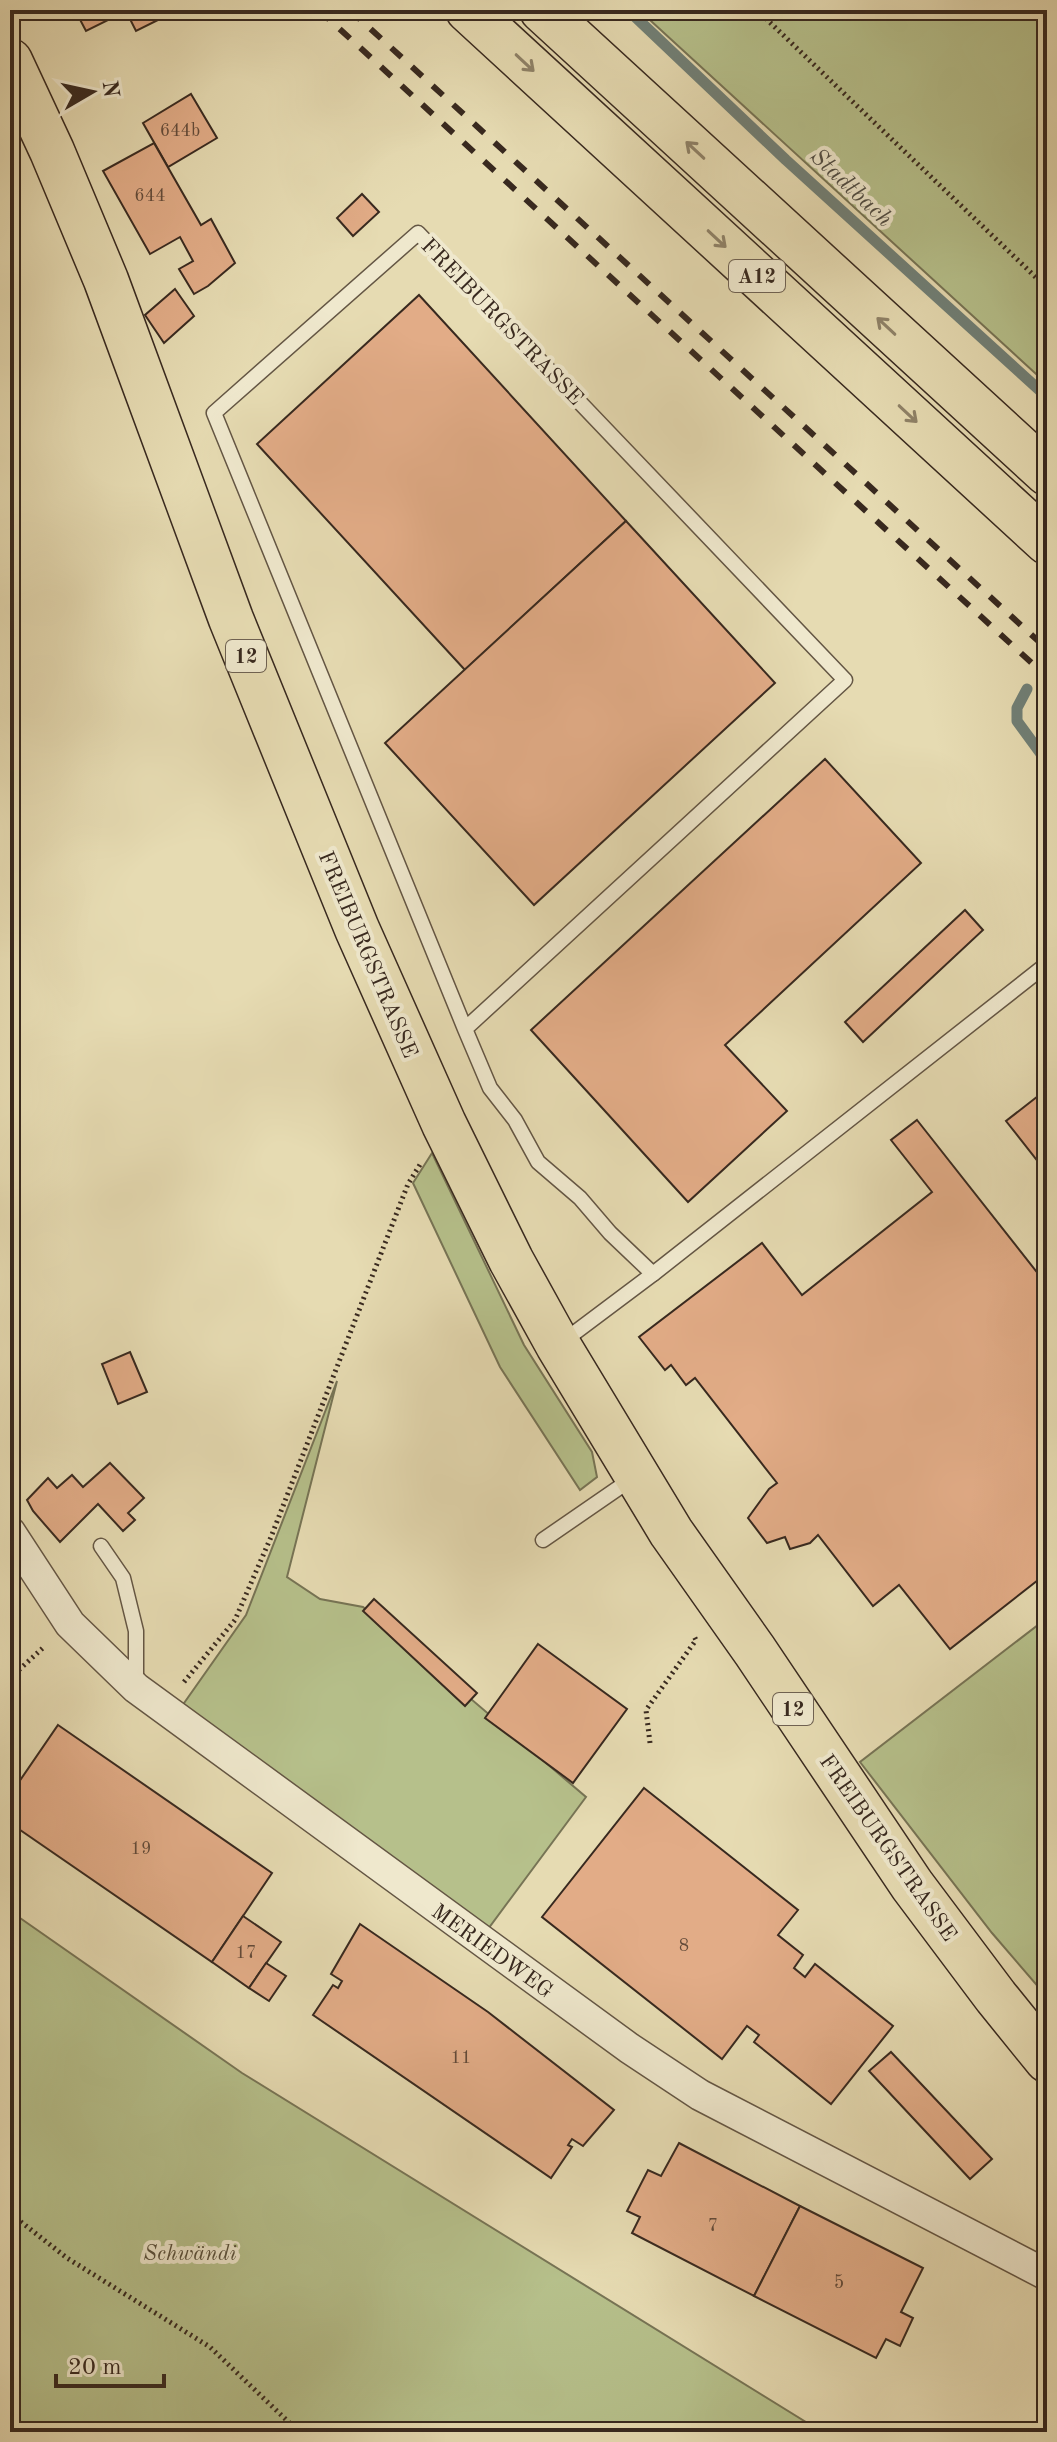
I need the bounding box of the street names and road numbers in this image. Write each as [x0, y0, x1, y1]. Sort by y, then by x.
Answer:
street label: FREIBURGSTRASSE [416, 235, 587, 410]
road number: A12 [729, 260, 785, 292]
road number: 12 [226, 640, 266, 672]
street label: FREIBURGSTRASSE [314, 848, 421, 1061]
road number: 12 [773, 1693, 813, 1725]
street label: FREIBURGSTRASSE [815, 1751, 960, 1946]
street label: MERIEDWEG [427, 1900, 557, 2003]

